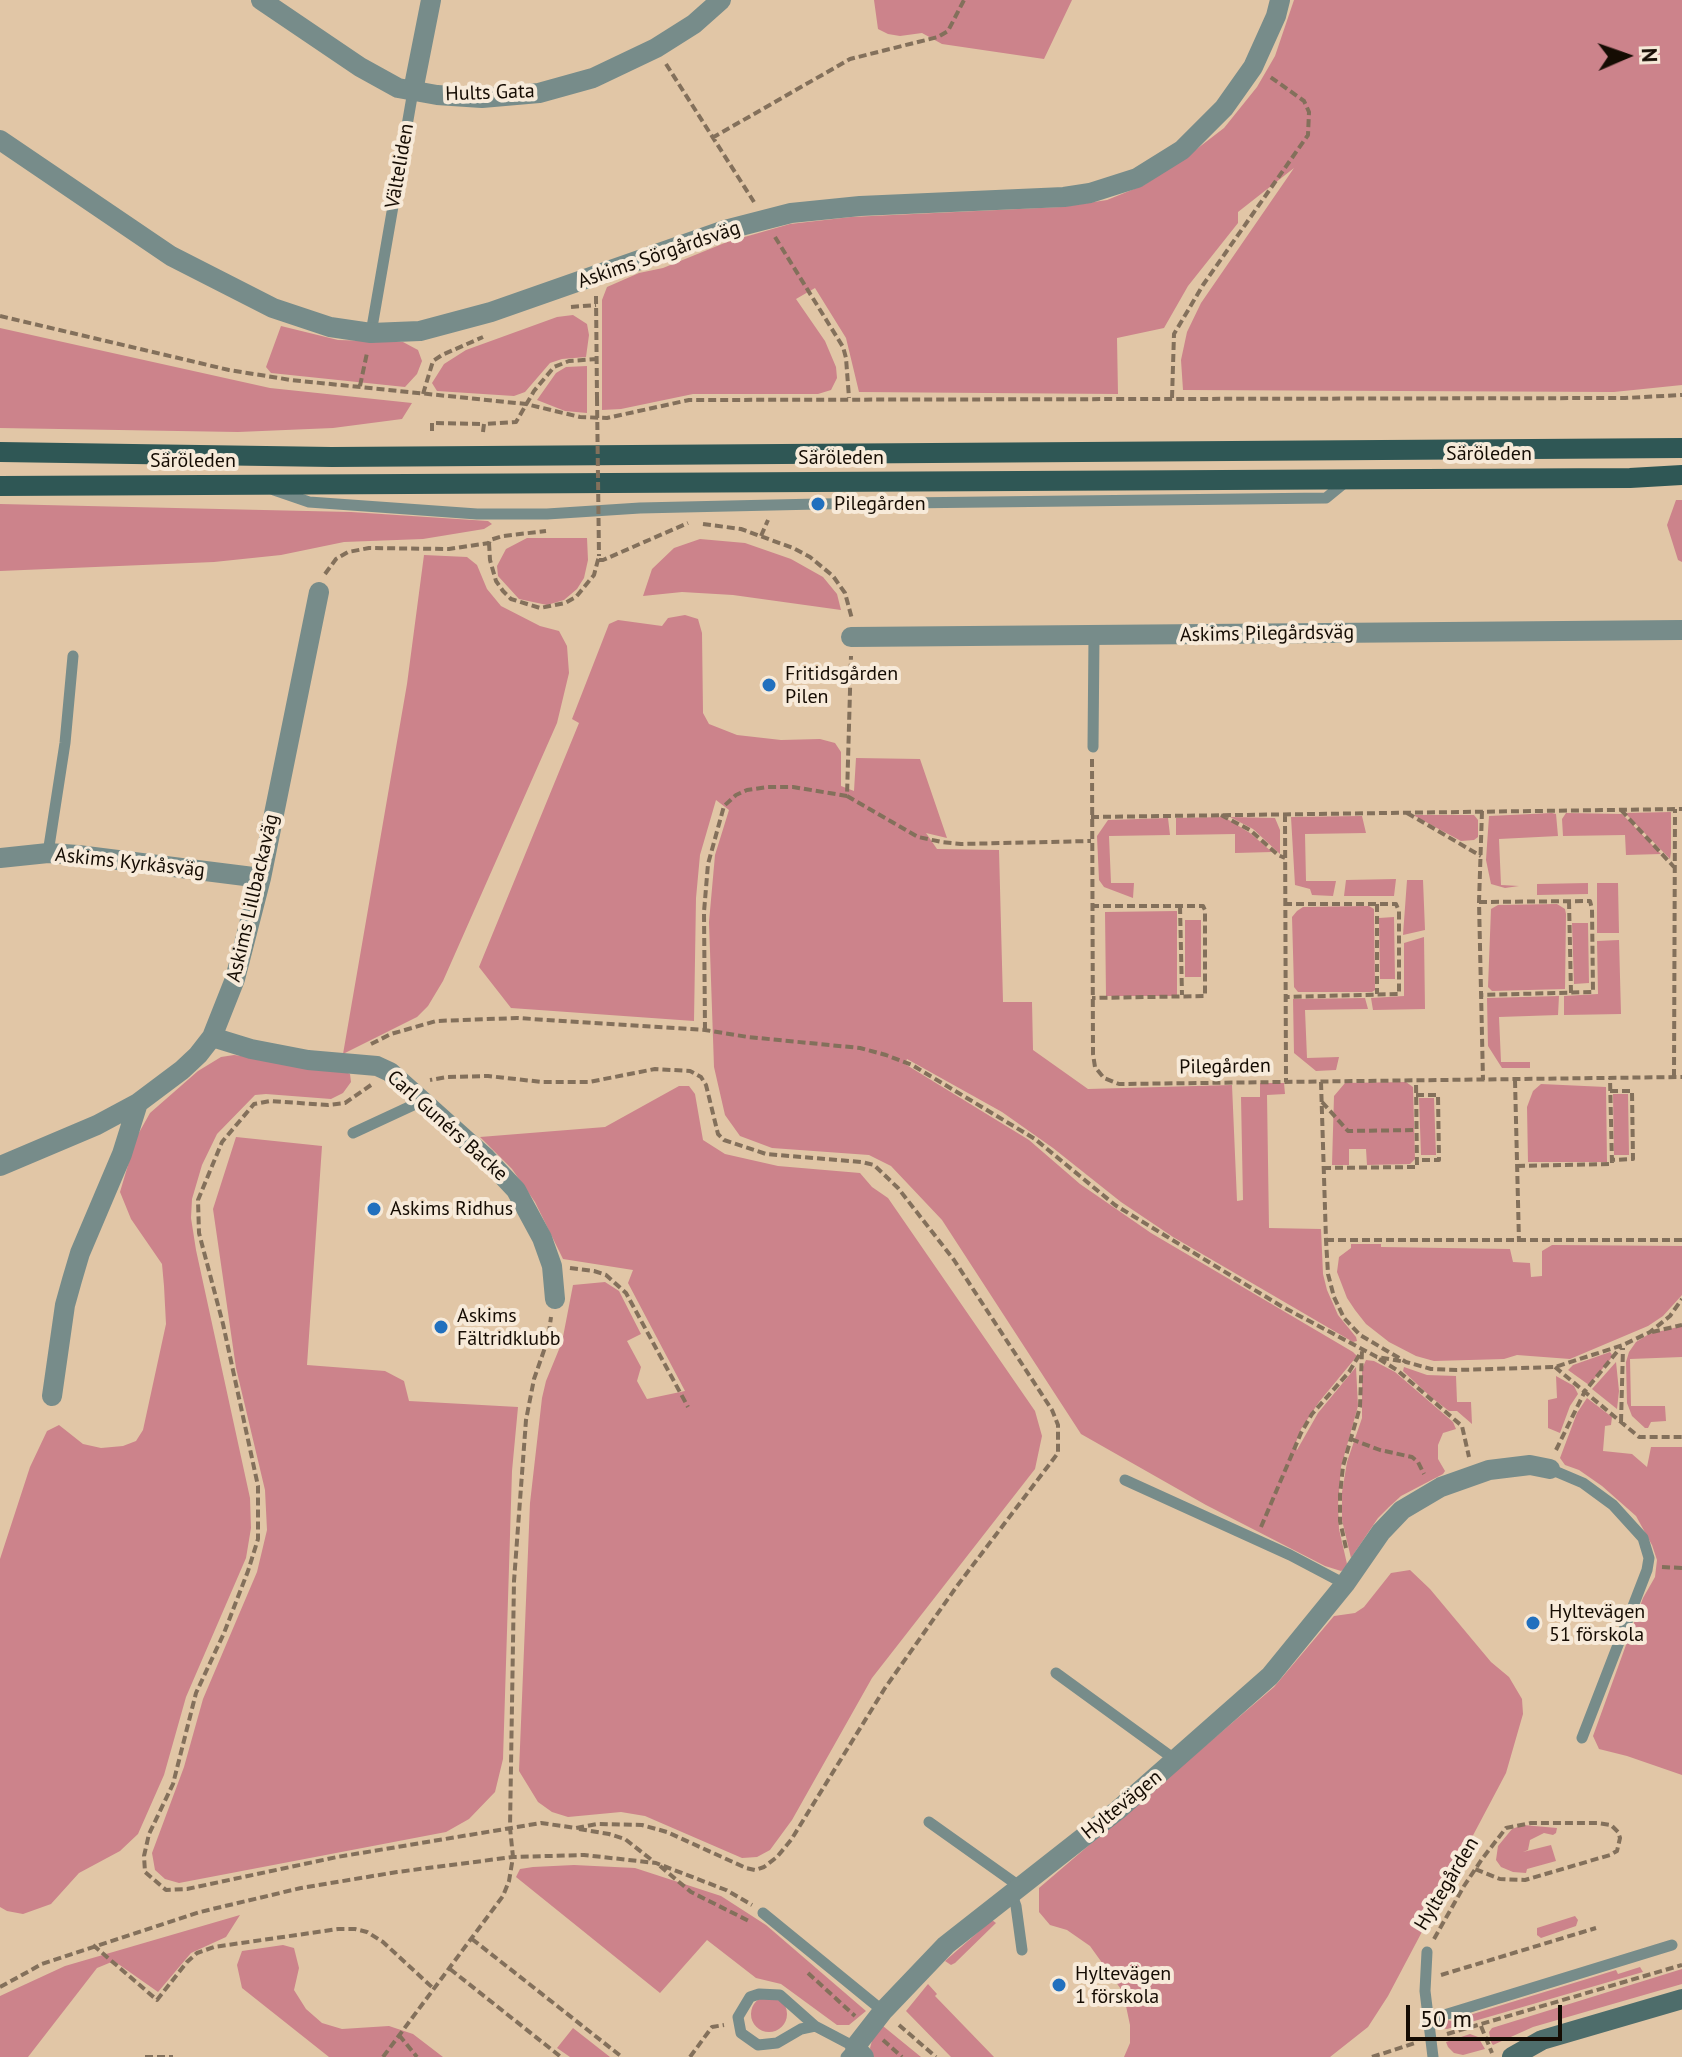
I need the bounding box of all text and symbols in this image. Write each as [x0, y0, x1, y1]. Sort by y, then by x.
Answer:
north arrow [1586, 16, 1666, 96]
text: N [1636, 47, 1664, 63]
street label: Hults Gata [445, 79, 535, 107]
street label: Välteliden [381, 122, 419, 210]
street label: Askims Sörgårdsväg [575, 216, 743, 294]
street label: Säröleden [1446, 442, 1532, 466]
street label: Säröleden [798, 446, 884, 470]
street label: Säröleden [150, 449, 236, 473]
place label: Pilegården [834, 492, 926, 516]
marker: Pilegården [809, 495, 827, 513]
street label: Askims Pilegårdsväg [1180, 620, 1354, 648]
place label: Fritidsgården Pilen [785, 662, 898, 709]
marker: Fritidsgården Pilen [760, 676, 778, 694]
street label: Askims Lillbackaväg [222, 812, 284, 984]
street label: Askims Kyrkåsväg [54, 843, 206, 883]
street label: Pilegården [1179, 1054, 1271, 1080]
street label: Carl Gunérs Backe [382, 1066, 512, 1186]
place label: Askims Ridhus [390, 1197, 513, 1221]
marker: Askims Ridhus [365, 1200, 383, 1218]
place label: Askims Fältridklubb [457, 1304, 561, 1351]
marker: Askims Fältridklubb [432, 1318, 450, 1336]
place label: Hyltevägen 51 förskola [1549, 1600, 1645, 1647]
marker: Hyltevägen 51 förskola [1524, 1614, 1542, 1632]
street label: Hyltevägen [1077, 1765, 1167, 1845]
street label: Hyltegården [1410, 1833, 1484, 1935]
place label: Hyltevägen 1 förskola [1075, 1962, 1171, 2009]
marker: Hyltevägen 1 förskola [1050, 1976, 1068, 1994]
scale bar [1410, 1989, 1566, 2039]
text: 50 m [1420, 2003, 1472, 2034]

